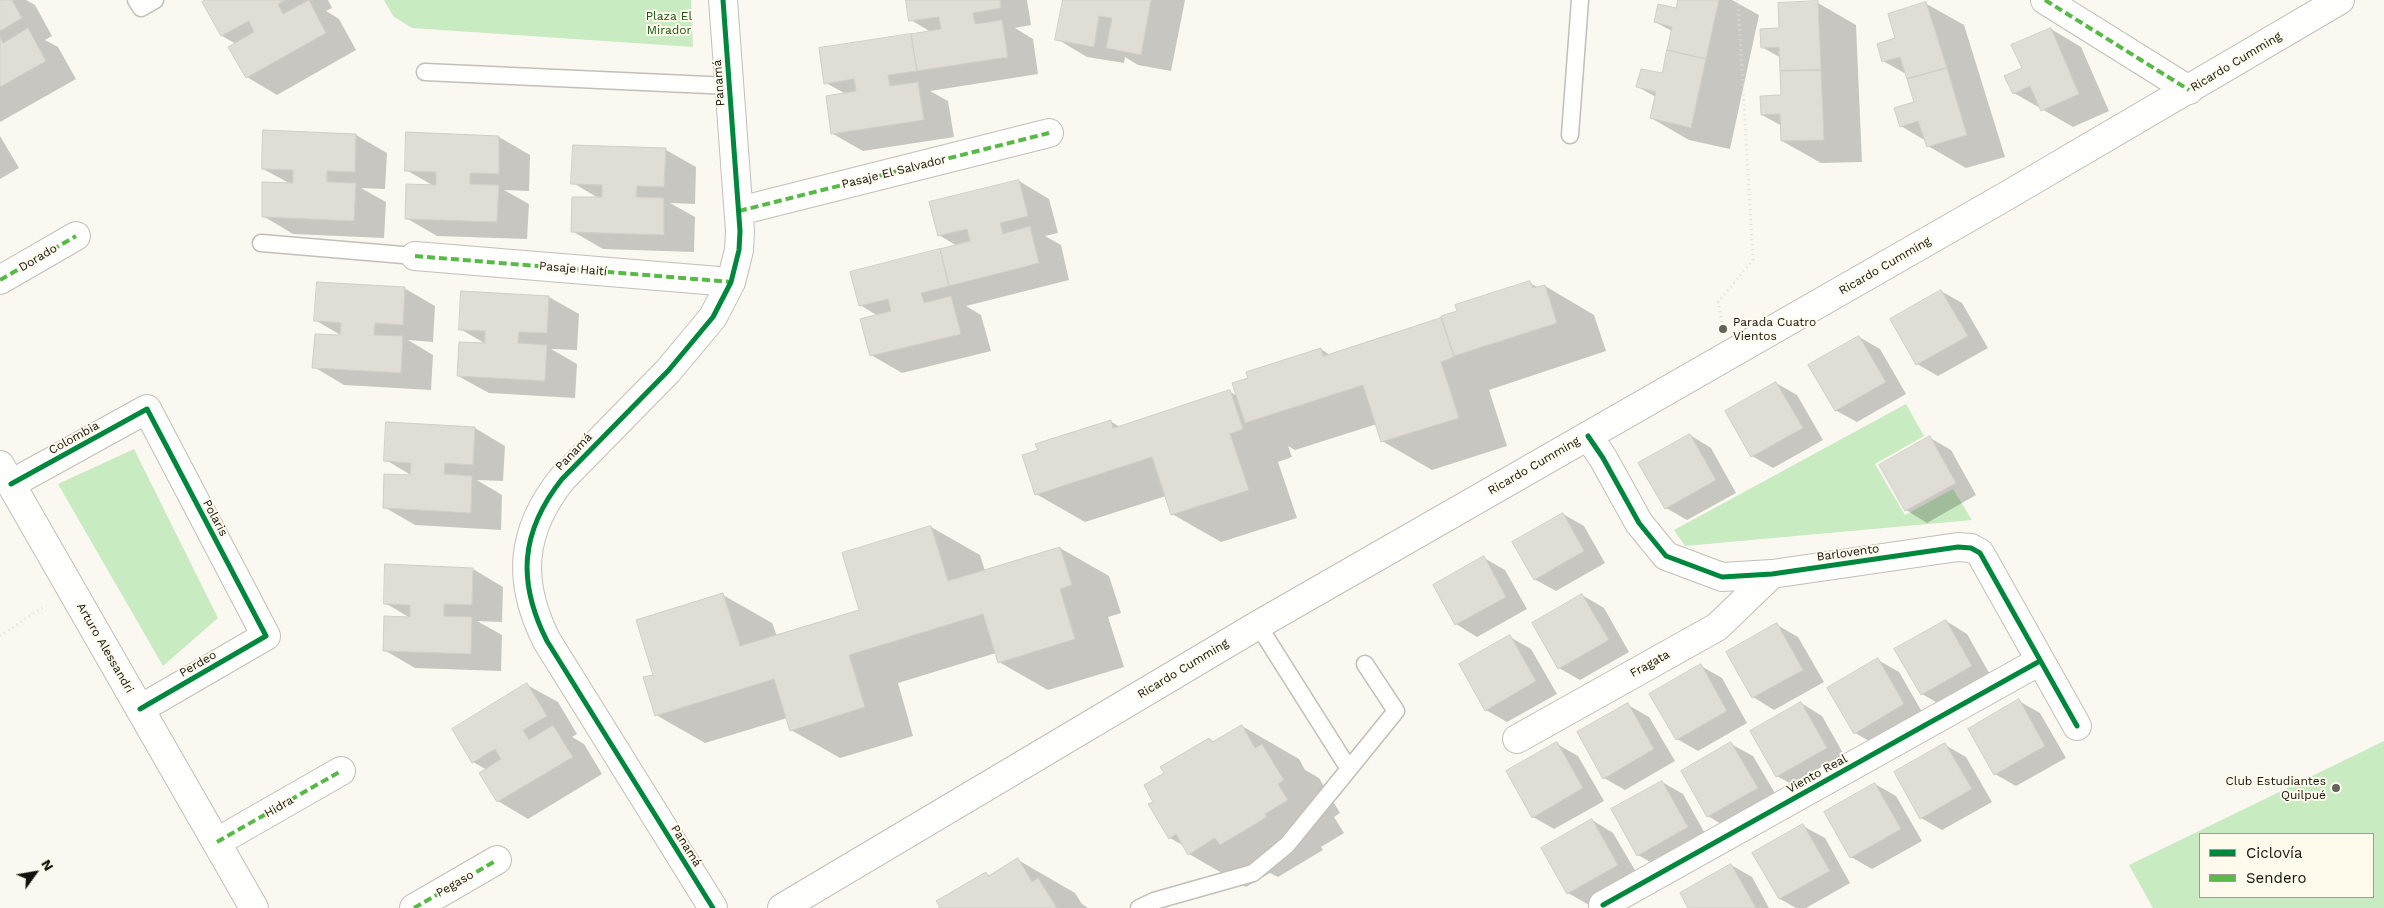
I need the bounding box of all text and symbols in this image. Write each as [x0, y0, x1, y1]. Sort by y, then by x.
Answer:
park label: Plaza El Mirador [646, 9, 692, 37]
street label: Ricardo Cumming [2188, 29, 2284, 95]
street label: Panamá [710, 59, 728, 107]
street label: Pasaje El Salvador [840, 152, 948, 192]
street label: Ricardo Cumming [1837, 234, 1933, 298]
street label: Dorado [16, 241, 60, 275]
street label: Pasaje Haití [538, 259, 608, 279]
place label: Parada Cuatro Vientos [1733, 315, 1816, 343]
marker: Parada Cuatro Vientos [1717, 323, 1729, 335]
street label: Colombia [46, 418, 102, 458]
street label: Panamá [553, 430, 595, 474]
street label: Ricardo Cumming [1486, 434, 1582, 498]
street label: Polaris [199, 497, 231, 539]
street label: Barlovento [1816, 541, 1880, 565]
street label: Arturo Alessandri [73, 600, 137, 696]
street label: Ricardo Cumming [1135, 636, 1231, 702]
street label: Fragata [1628, 647, 1672, 681]
street label: Perdeo [177, 648, 219, 680]
street label: Viento Real [1784, 752, 1850, 796]
place label: Club Estudiantes Quilpué [2226, 774, 2326, 802]
marker: Club Estudiantes Quilpué [2330, 782, 2342, 794]
street label: Hidra [262, 793, 296, 821]
street label: Panamá [668, 822, 704, 870]
legend [2199, 833, 2374, 898]
text: Ciclovía [2246, 844, 2303, 862]
north arrow [10, 848, 60, 898]
text: N [38, 856, 57, 874]
street label: Pegaso [434, 868, 476, 900]
text: Sendero [2246, 869, 2307, 887]

